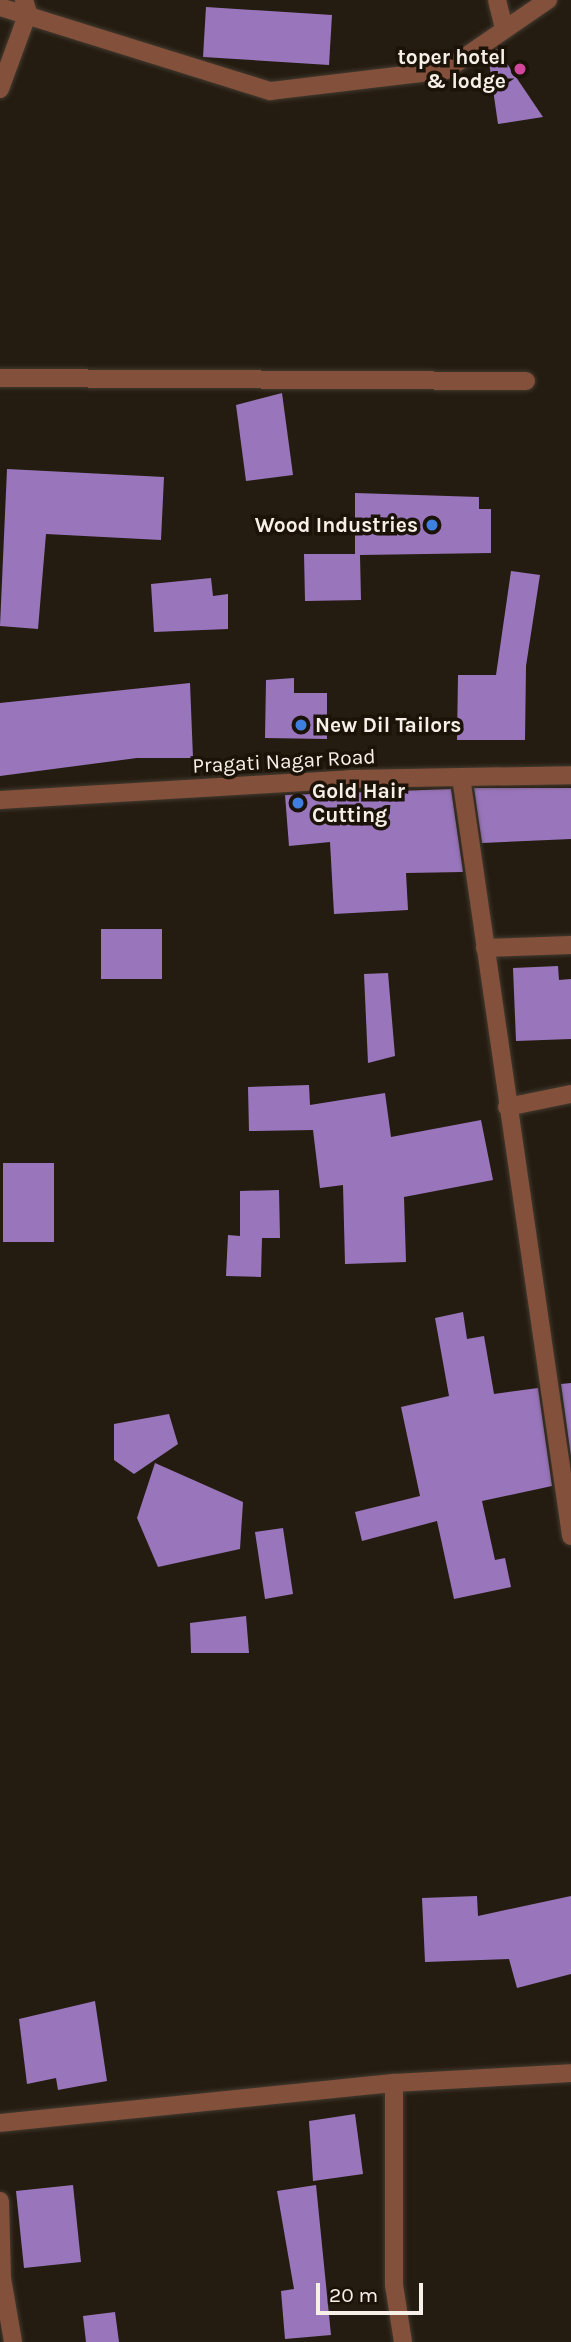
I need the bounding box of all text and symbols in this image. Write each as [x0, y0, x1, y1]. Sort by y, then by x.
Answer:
place label: toper hotel & lodge [398, 44, 506, 94]
marker: toper hotel & lodge [512, 61, 528, 77]
place label: Wood Industries [255, 512, 418, 538]
marker: Wood Industries [424, 517, 440, 533]
place label: New Dil Tailors [315, 712, 461, 738]
marker: New Dil Tailors [293, 717, 309, 733]
street label: Pragati Nagar Road [192, 744, 376, 778]
place label: Gold Hair Cutting [312, 778, 405, 828]
marker: Gold Hair Cutting [290, 795, 306, 811]
scale bar [319, 2268, 426, 2312]
text: 20 m [329, 2283, 378, 2307]

